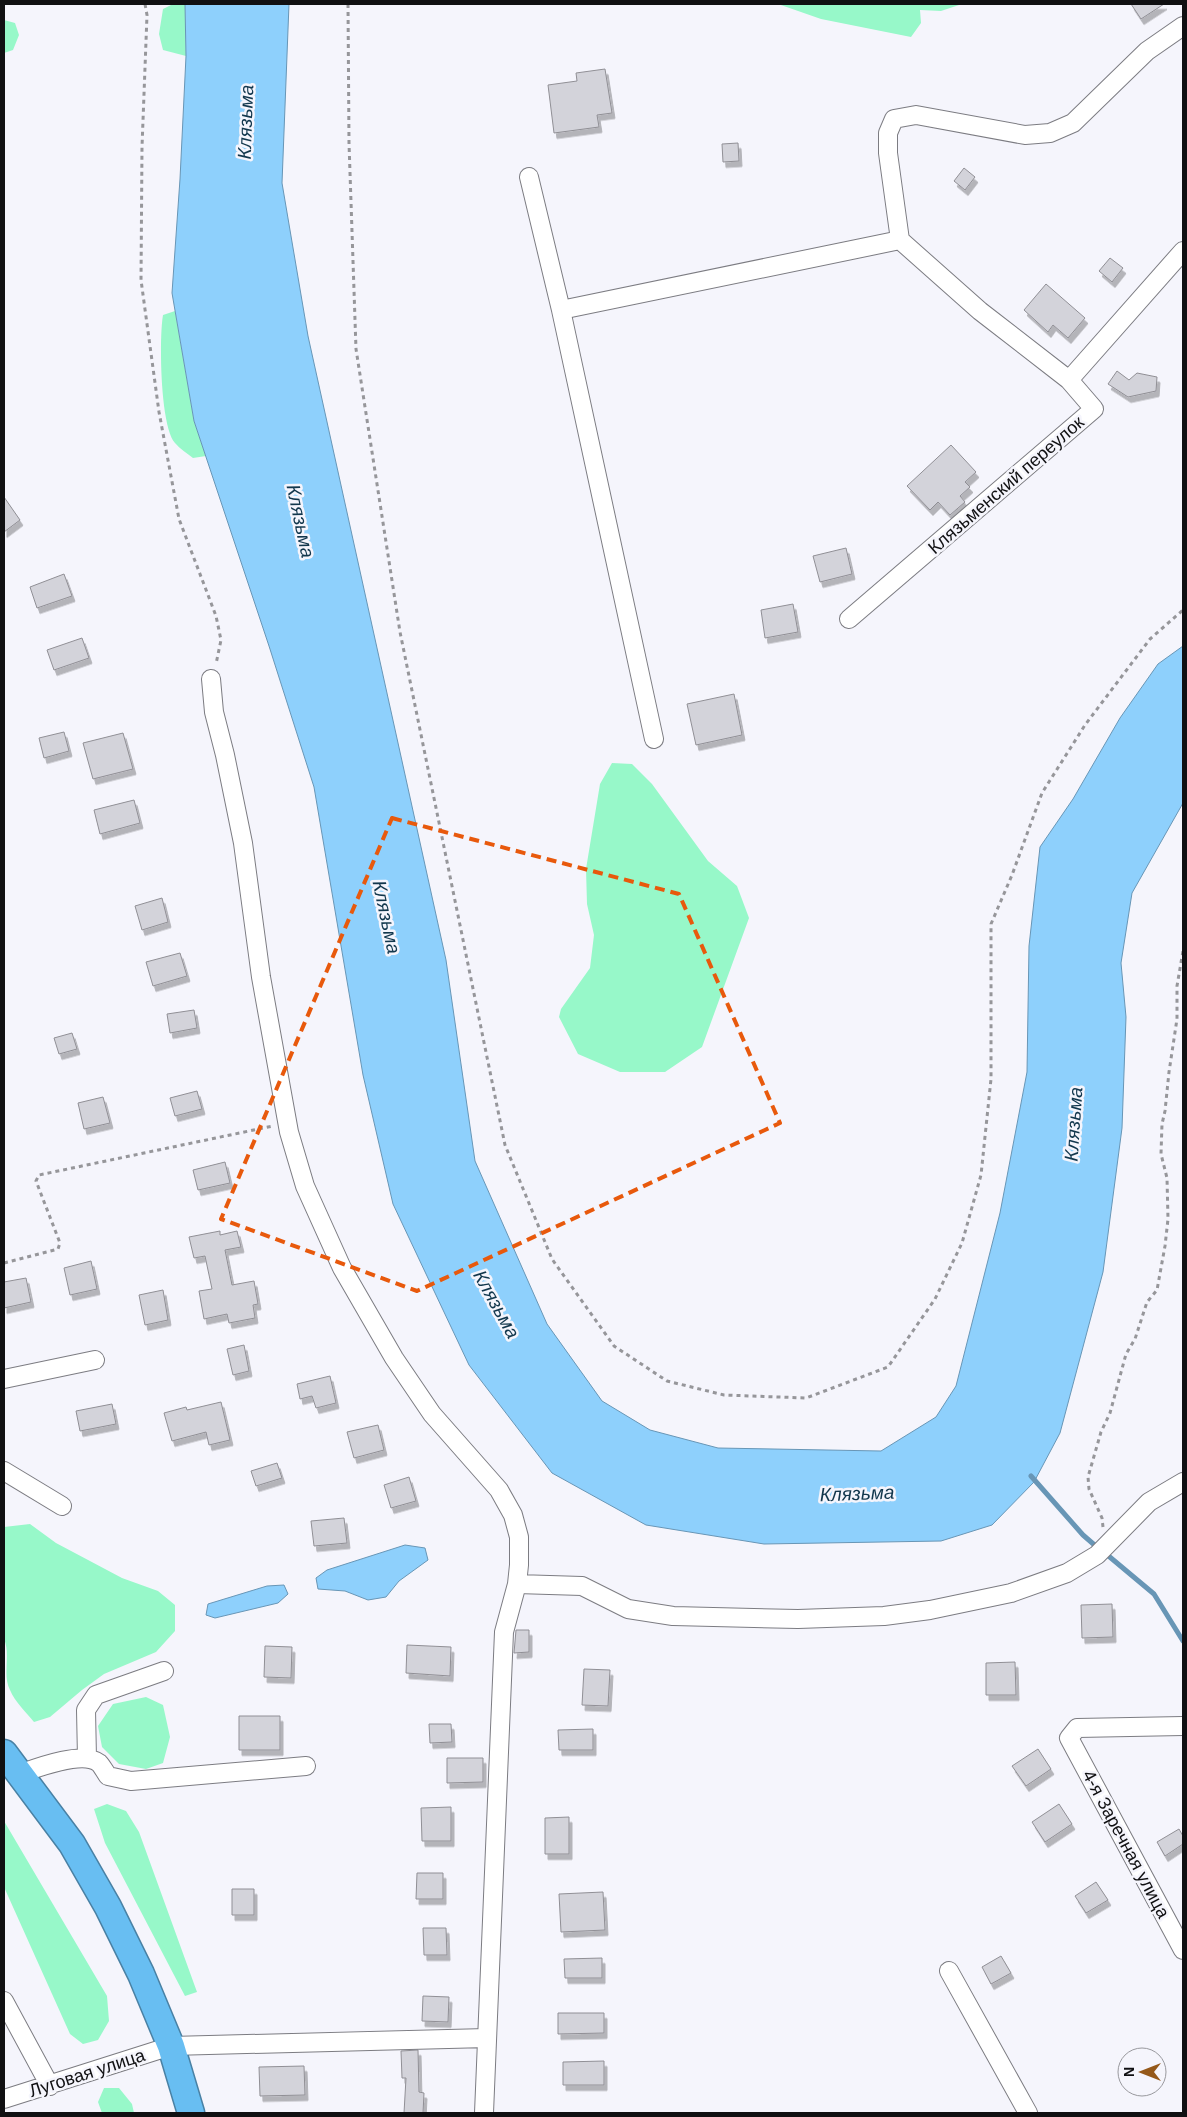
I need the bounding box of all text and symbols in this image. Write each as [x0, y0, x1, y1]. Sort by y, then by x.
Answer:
water label: Клязьма [234, 84, 257, 160]
street label: Клязьменский переулок [924, 412, 1088, 558]
water label: Клязьма [282, 482, 319, 560]
water label: Клязьма [368, 878, 405, 956]
water label: Клязьма [1060, 1086, 1087, 1162]
water label: Клязьма [469, 1267, 524, 1342]
water label: Клязьма [819, 1482, 895, 1505]
street label: 4-я Заречная улица [1079, 1767, 1174, 1922]
street label: Луговая улица [26, 2045, 148, 2101]
north arrow [1117, 2047, 1167, 2097]
text: N [1121, 2067, 1137, 2077]

